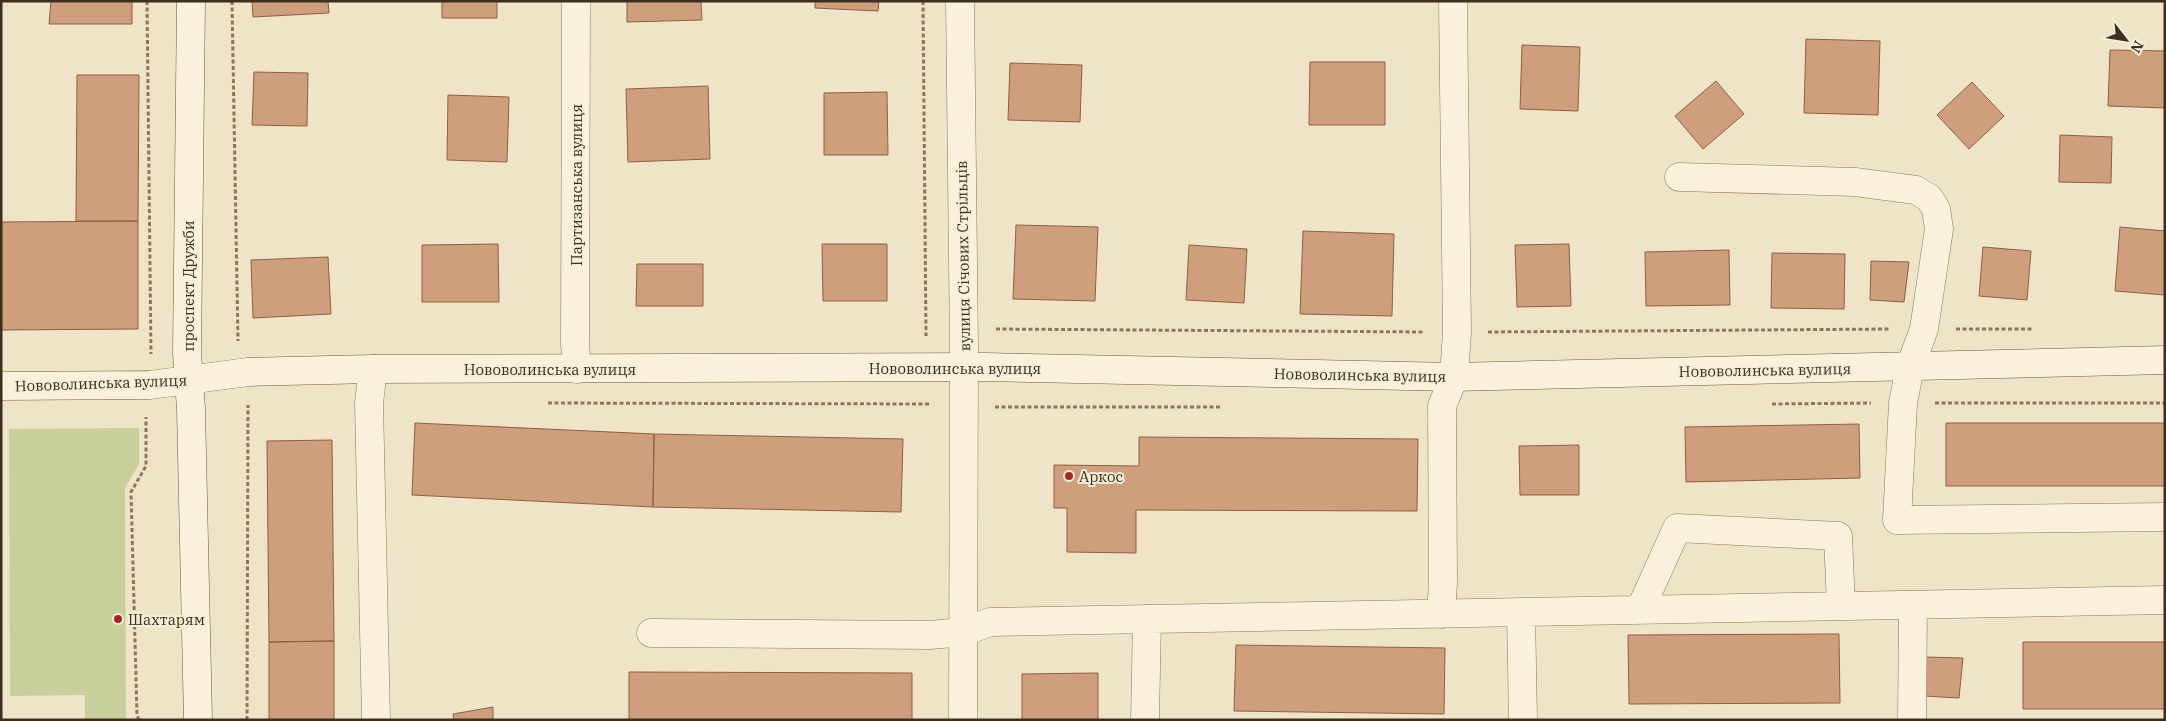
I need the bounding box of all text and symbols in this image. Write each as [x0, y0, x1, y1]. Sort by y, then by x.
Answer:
north arrow [2101, 15, 2151, 65]
text: N [2127, 37, 2148, 56]
street label: Партизанська вулиця [567, 104, 586, 266]
street label: вулиця Січових Стрільців [952, 160, 974, 352]
street label: проспект Дружби [179, 220, 198, 352]
street label: Нововолинська вулиця [869, 359, 1041, 378]
street label: Нововолинська вулиця [1679, 359, 1851, 381]
street label: Нововолинська вулиця [464, 360, 636, 379]
street label: Нововолинська вулиця [1274, 364, 1446, 386]
street label: Нововолинська вулиця [14, 370, 188, 396]
place label: Аркос [1079, 467, 1123, 486]
marker: Аркос [1063, 470, 1075, 482]
place label: Шахтарям [128, 610, 205, 629]
marker: Шахтарям [112, 613, 124, 625]

